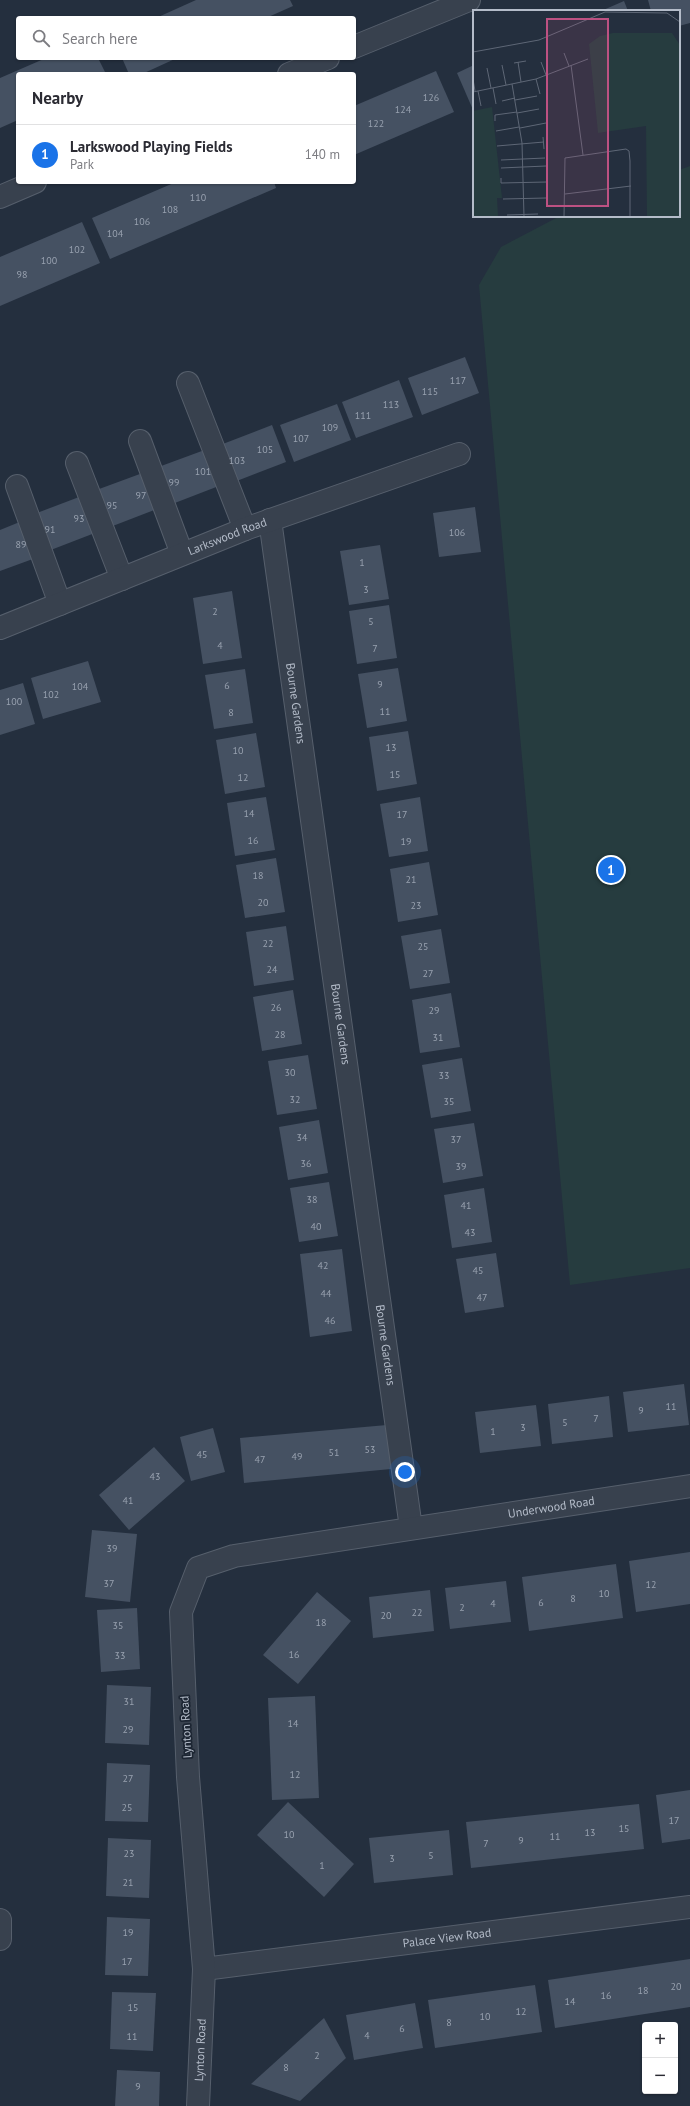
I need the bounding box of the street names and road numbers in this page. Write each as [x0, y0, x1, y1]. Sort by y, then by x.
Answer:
street label: Larkswood Road [185, 514, 269, 558]
street label: Bourne Gardens [283, 662, 309, 745]
street label: Bourne Gardens [328, 983, 354, 1065]
street label: Bourne Gardens [373, 1303, 399, 1386]
street label: Underwood Road [507, 1493, 596, 1521]
street label: Lynton Road [176, 1695, 195, 1759]
street label: Palace View Road [402, 1924, 492, 1951]
street label: Lynton Road [191, 2018, 209, 2082]

